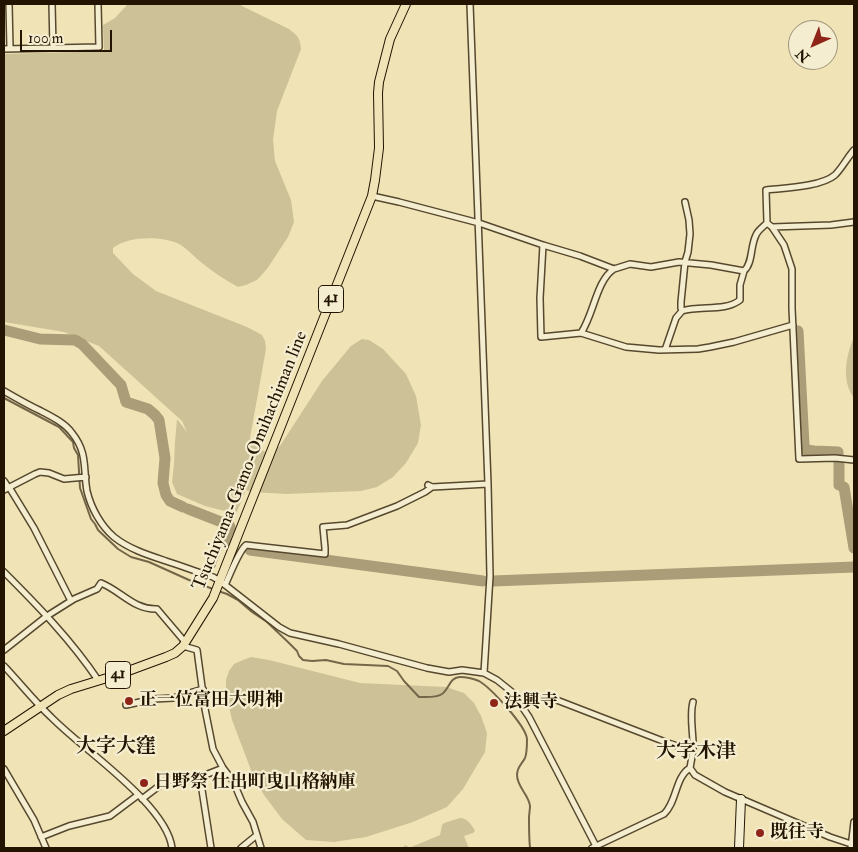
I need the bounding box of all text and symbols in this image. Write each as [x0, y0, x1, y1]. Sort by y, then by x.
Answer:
scale bar [22, 20, 115, 52]
north arrow [788, 20, 838, 70]
text: 100 m [28, 29, 63, 48]
text: N [793, 45, 813, 66]
road number: 41 [318, 286, 344, 312]
street label: Tsuchiyama-Gamo-Omihachiman line [189, 328, 313, 594]
road number: 41 [106, 662, 130, 688]
place label: 正一位富田大明神 [139, 690, 283, 712]
place label: 法興寺 [504, 692, 558, 714]
marker: 正一位富田大明神 [123, 695, 135, 707]
marker: 法興寺 [488, 697, 500, 709]
district label: 大字大窪 [76, 736, 156, 760]
district label: 大字木津 [656, 741, 736, 765]
place label: 日野祭 仕出町曳山格納庫 [154, 772, 356, 794]
marker: 日野祭 仕出町曳山格納庫 [138, 777, 150, 789]
place label: 既往寺 [770, 822, 824, 844]
marker: 既往寺 [754, 827, 766, 839]

